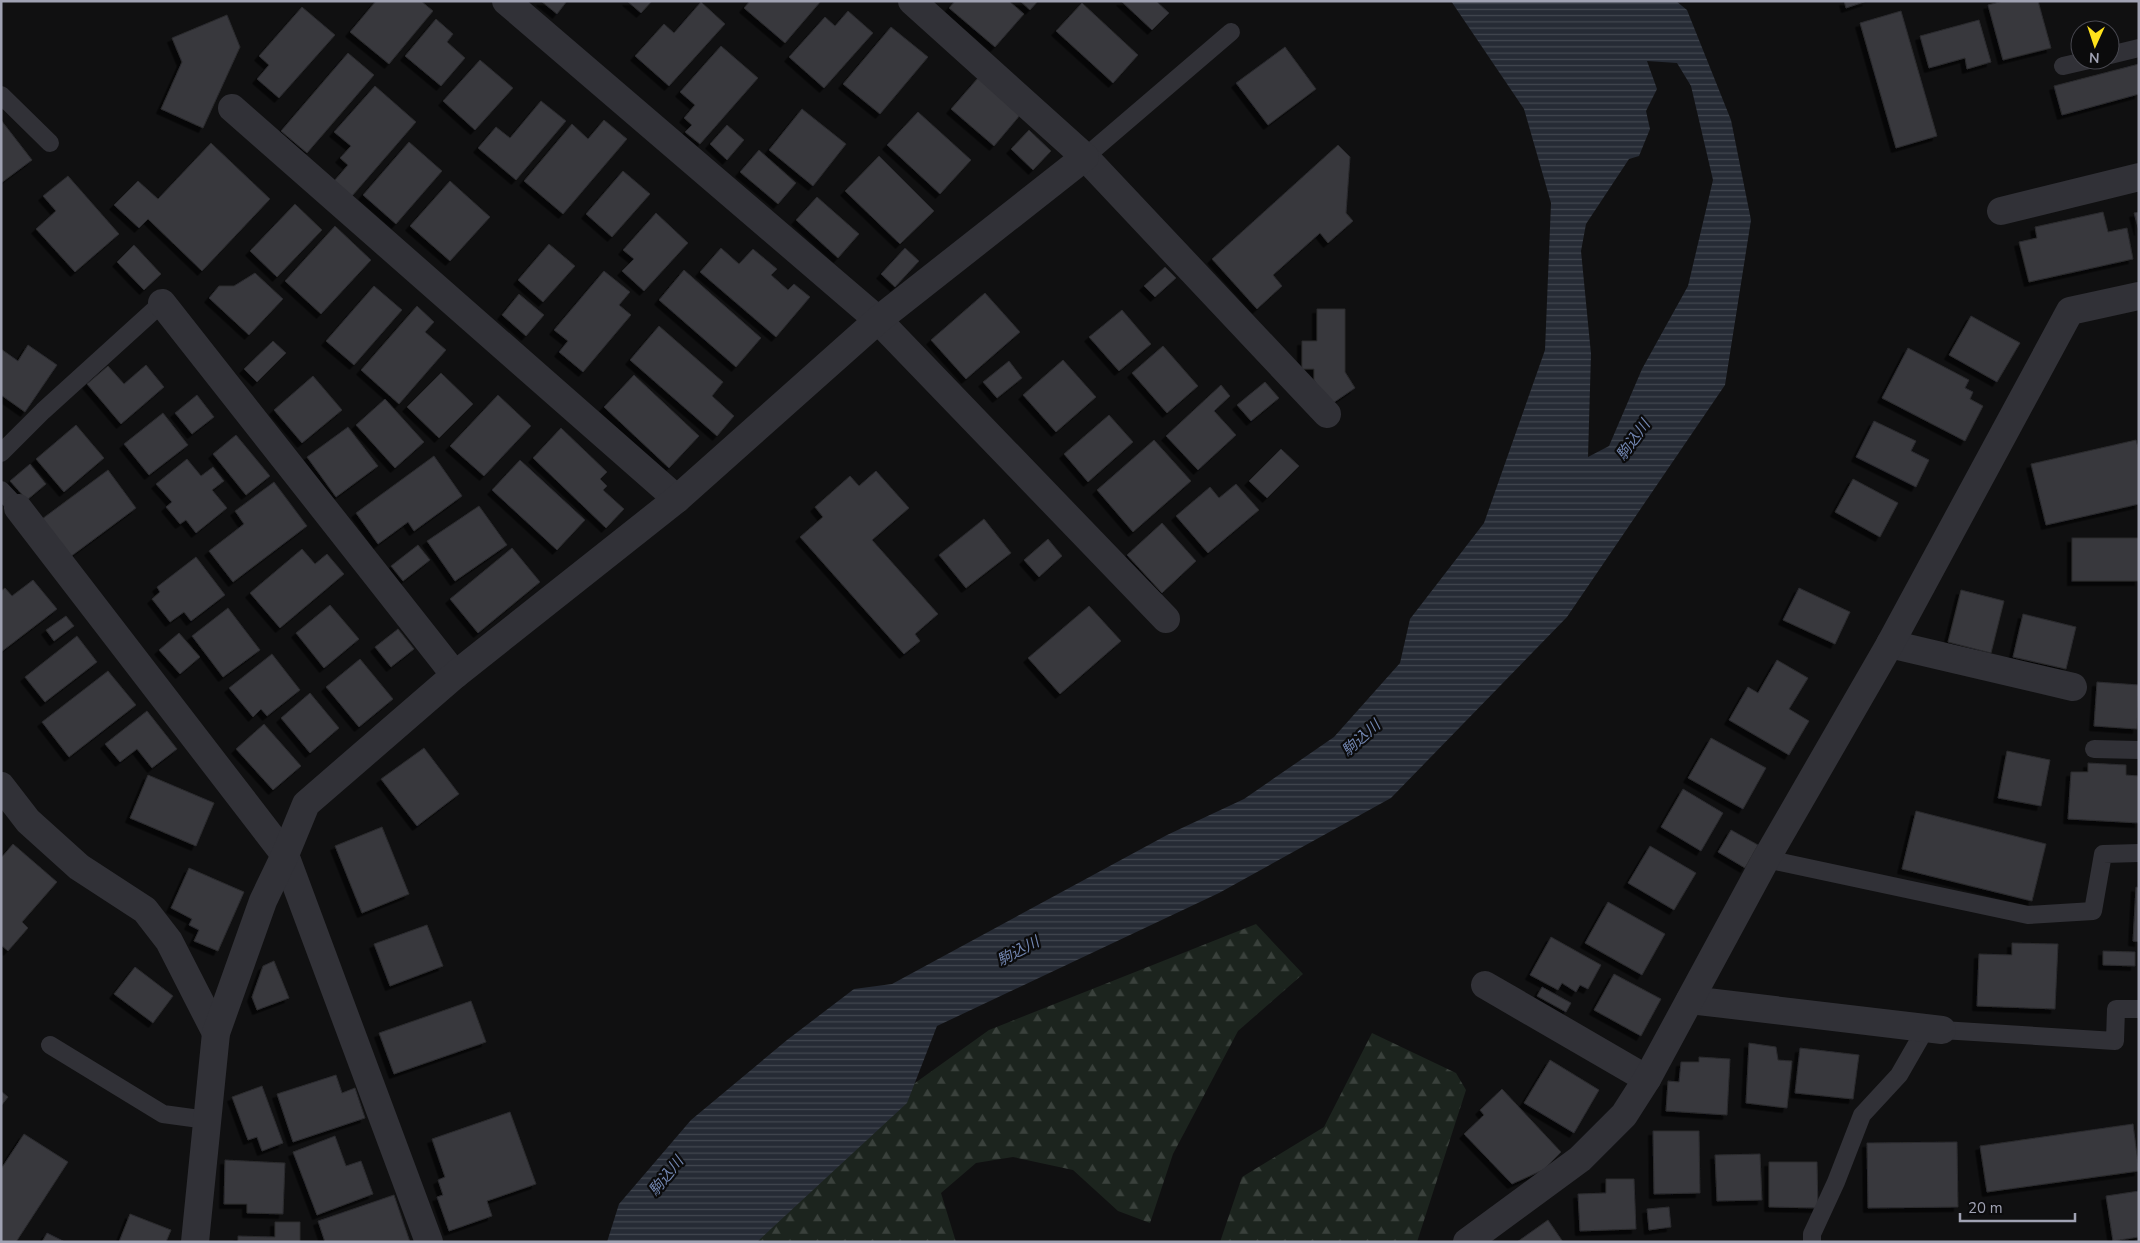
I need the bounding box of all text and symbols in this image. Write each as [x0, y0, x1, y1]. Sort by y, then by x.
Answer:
north arrow [2070, 20, 2120, 70]
text: N [2089, 48, 2100, 67]
water label: 駒込川 [1612, 414, 1655, 464]
water label: 駒込川 [1338, 714, 1386, 760]
water label: 駒込川 [993, 931, 1044, 970]
water label: 駒込川 [644, 1151, 689, 1200]
scale bar [1960, 1190, 2075, 1222]
text: 20 m [1968, 1198, 2003, 1218]

